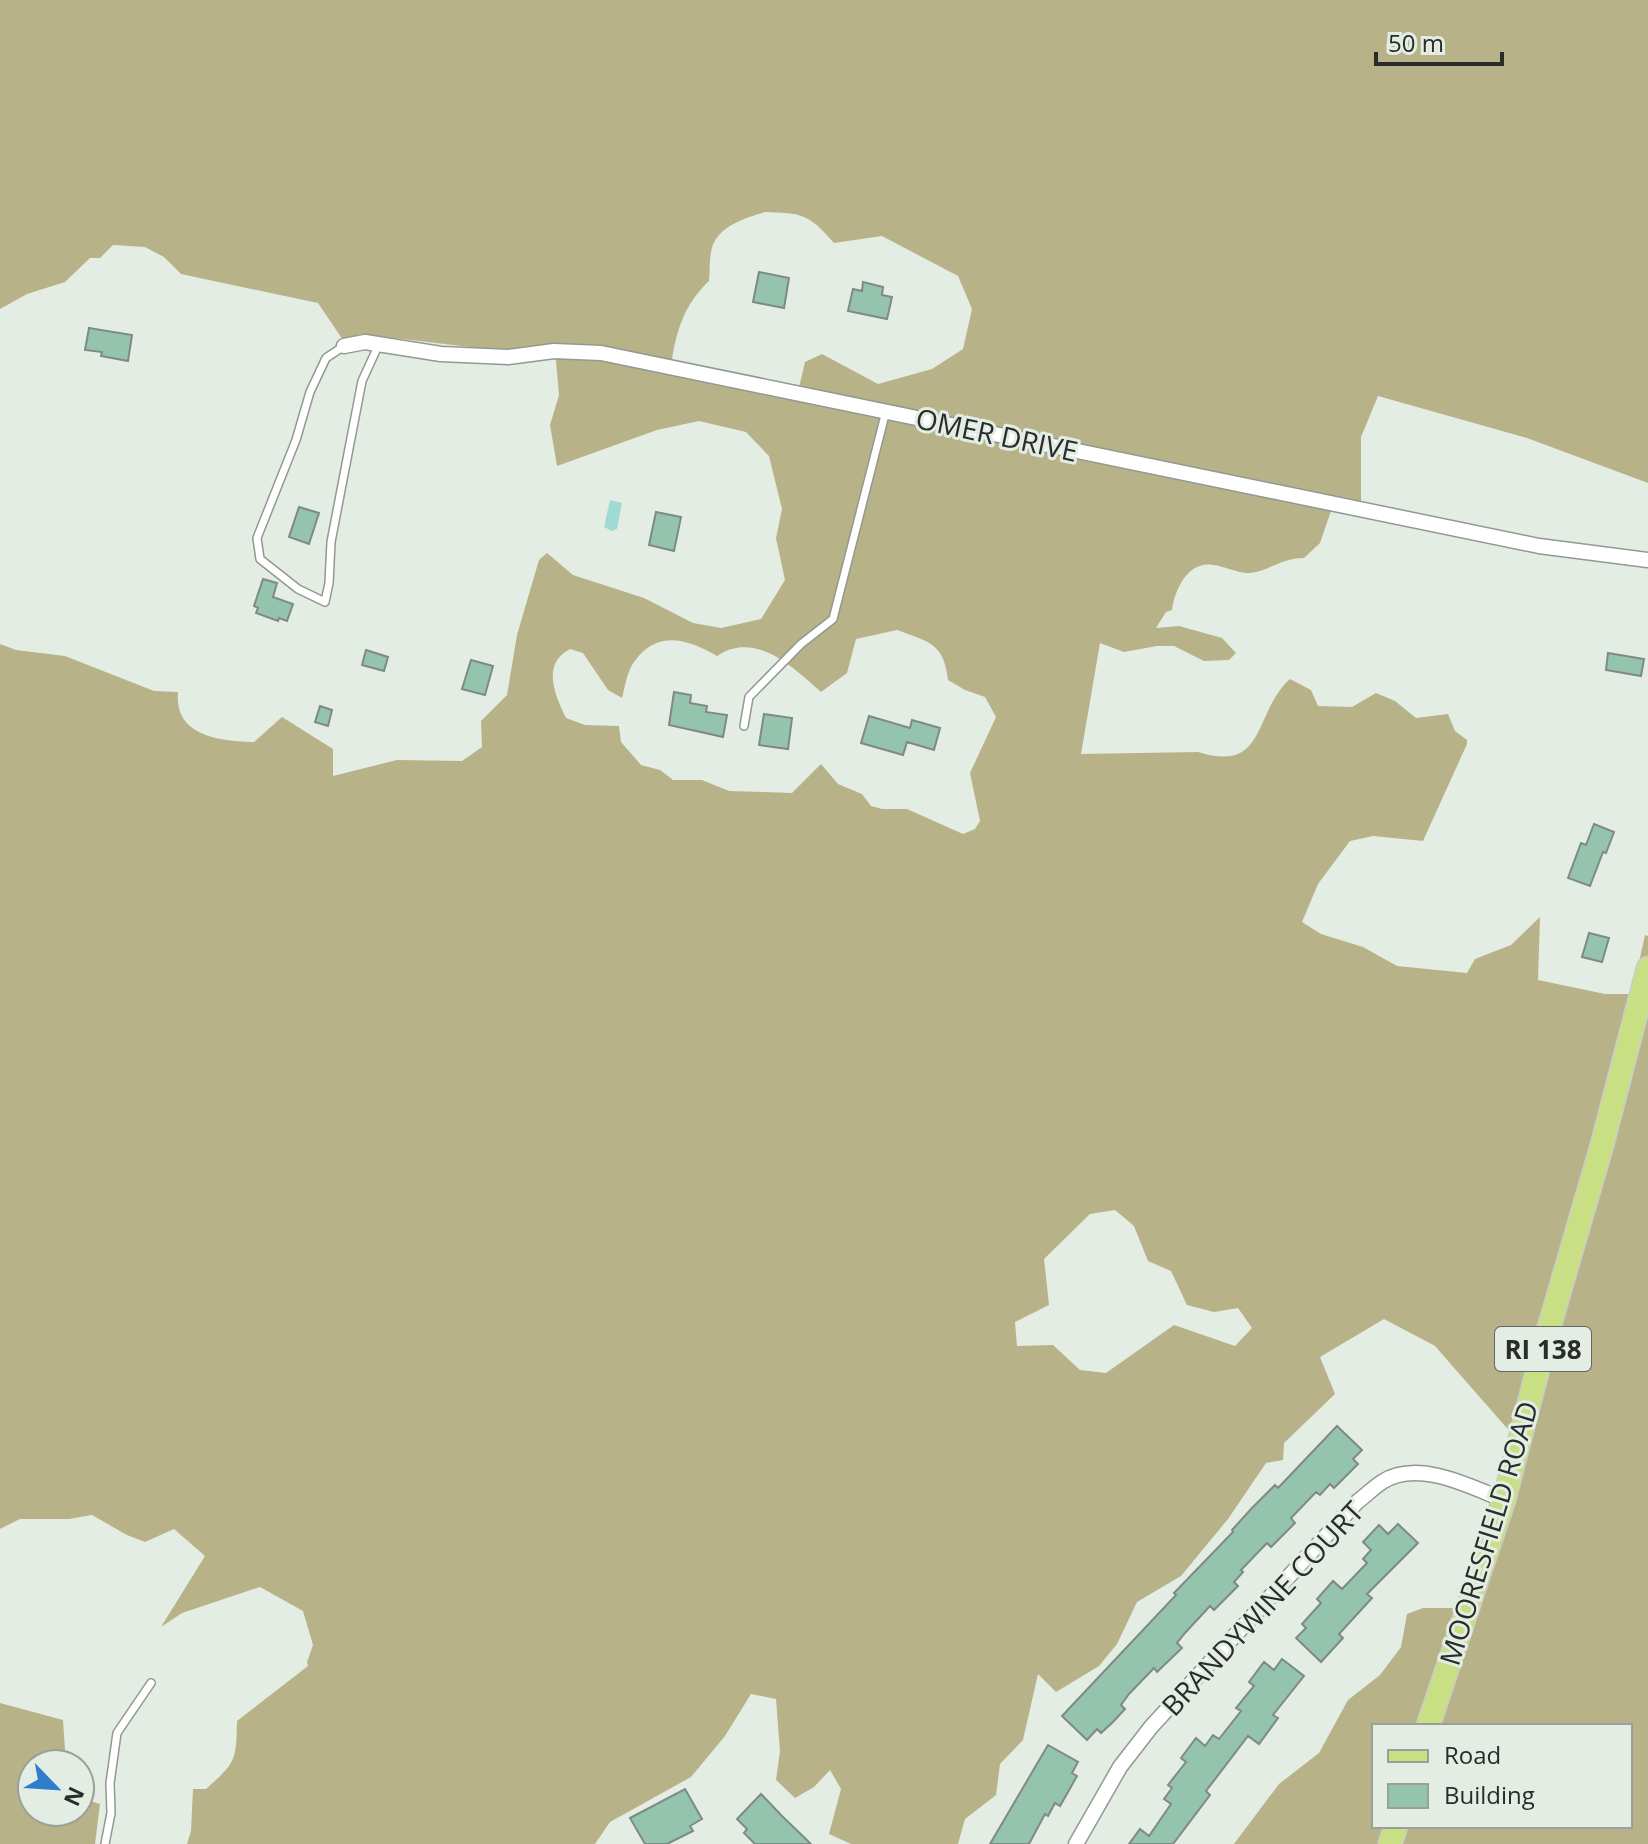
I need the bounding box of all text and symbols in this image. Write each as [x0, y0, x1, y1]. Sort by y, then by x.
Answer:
scale bar [1376, 16, 1502, 66]
text: 50 m [1388, 26, 1444, 59]
street label: OMER DRIVE [912, 398, 1082, 470]
road number: RI 138 [1495, 1327, 1591, 1371]
street label: MOORESFIELD ROAD [1430, 1396, 1546, 1670]
street label: BRANDYWINE COURT [1153, 1492, 1372, 1723]
legend [1372, 1724, 1632, 1828]
text: Road [1444, 1738, 1501, 1771]
north arrow [16, 1748, 96, 1828]
text: Building [1444, 1778, 1535, 1811]
text: N [58, 1782, 92, 1811]

